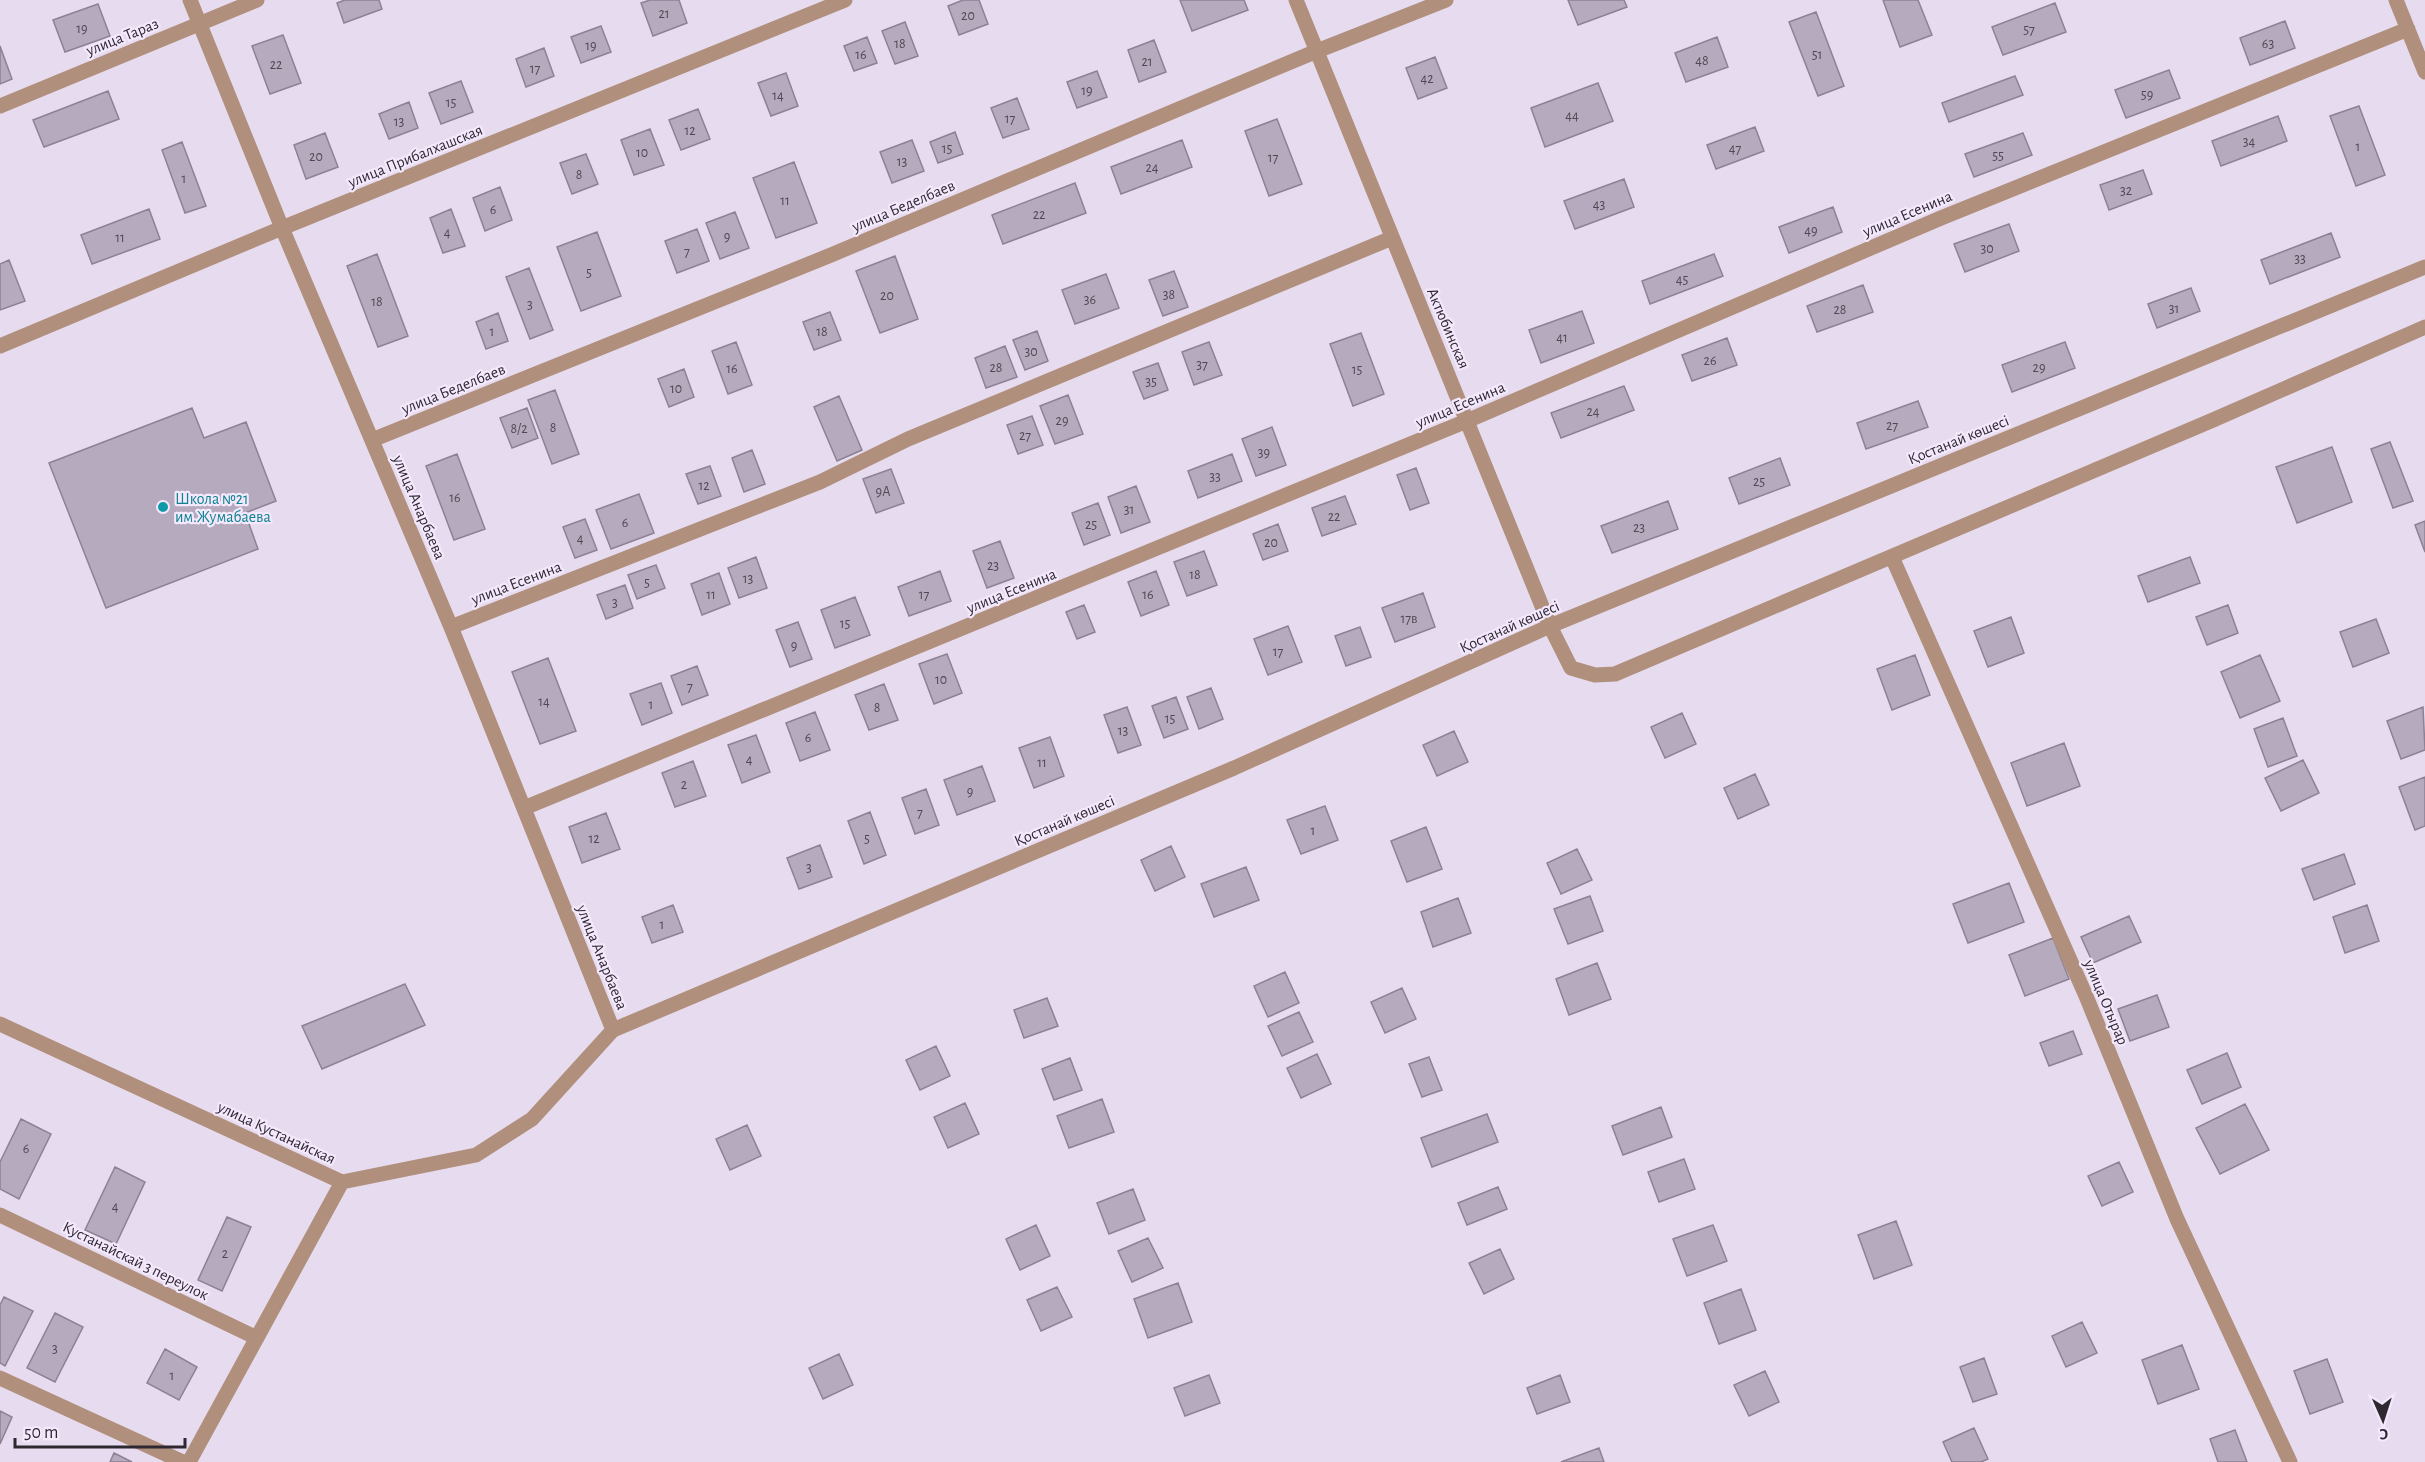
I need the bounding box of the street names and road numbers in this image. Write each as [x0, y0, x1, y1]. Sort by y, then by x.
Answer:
street label: улица Тараз [83, 15, 161, 60]
street label: улица Прибалхашская [345, 122, 485, 192]
street label: улица Беделбаев [849, 177, 958, 236]
street label: улица Есенина [1860, 188, 1955, 241]
street label: Актюбинская [1424, 286, 1472, 371]
street label: улица Беделбаев [398, 361, 508, 418]
street label: улица Есенина [1413, 379, 1508, 432]
street label: Қостанай көшесі [1906, 412, 2011, 467]
street label: улица Анарбаева [389, 452, 448, 562]
street label: улица Есенина [468, 558, 564, 609]
street label: улица Есенина [963, 566, 1059, 617]
street label: Қостанай көшесі [1457, 598, 1562, 656]
street label: Қостанай көшесі [1012, 793, 1117, 849]
street label: улица Анарбаева [572, 902, 630, 1012]
street label: улица Отырар [2080, 957, 2131, 1048]
street label: улица Кустанайская [214, 1098, 338, 1168]
street label: Кустанайскай 3 переулок [60, 1219, 212, 1304]

